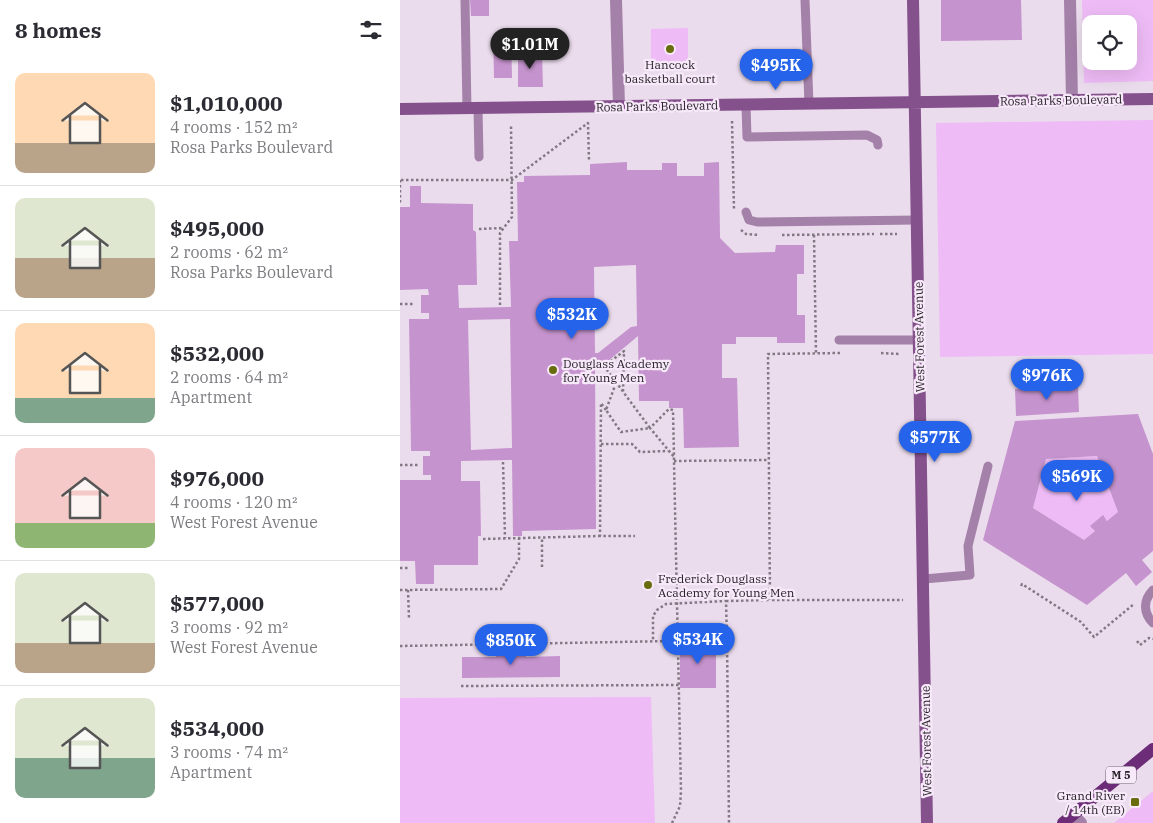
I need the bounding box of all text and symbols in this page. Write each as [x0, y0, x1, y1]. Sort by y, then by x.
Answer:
map controls [1082, 15, 1137, 70]
button: locate [1082, 15, 1137, 70]
text: 8 homes [15, 16, 101, 44]
icon: filters [357, 16, 385, 44]
pin: $1.01M [489, 28, 571, 70]
text: $1.01M [501, 34, 559, 54]
marker: Hancock basketball court [664, 43, 676, 55]
pin: $495K [741, 48, 811, 91]
text: $495K [751, 55, 801, 75]
place label: Hancock basketball court [625, 57, 715, 86]
text: $1,010,000 [170, 89, 283, 117]
street label: Rosa Parks Boulevard [1000, 91, 1122, 109]
icon: home [55, 93, 115, 153]
street label: Rosa Parks Boulevard [596, 97, 718, 115]
text: 4 rooms · 152 m² [170, 117, 298, 137]
text: Rosa Parks Boulevard [170, 137, 333, 157]
text: $495,000 [170, 214, 264, 242]
icon: home [55, 218, 115, 278]
text: 2 rooms · 62 m² [170, 242, 288, 262]
text: Rosa Parks Boulevard [170, 262, 333, 282]
street label: West Forest Avenue [911, 281, 927, 393]
pin: $532K [537, 298, 607, 340]
text: $532K [547, 304, 597, 324]
text: $532,000 [170, 339, 264, 367]
icon: home [55, 343, 115, 403]
place label: Douglass Academy for Young Men [563, 356, 670, 385]
pin: $976K [1012, 358, 1082, 401]
marker: Douglass Academy for Young Men [547, 364, 559, 376]
text: $976K [1022, 365, 1072, 385]
text: 2 rooms · 64 m² [170, 367, 288, 387]
text: Apartment [170, 387, 252, 407]
pin: $577K [900, 420, 970, 463]
text: $577K [910, 427, 960, 447]
pin: $569K [1042, 460, 1112, 502]
text: $976,000 [170, 464, 264, 492]
text: $569K [1052, 466, 1102, 486]
icon: home [55, 468, 115, 528]
text: 4 rooms · 120 m² [170, 492, 298, 512]
text: West Forest Avenue [170, 512, 318, 532]
place label: Frederick Douglass Academy for Young Men [658, 571, 795, 600]
marker: Frederick Douglass Academy for Young Men [642, 579, 654, 591]
text: $577,000 [170, 589, 264, 617]
icon: home [55, 593, 115, 653]
text: 3 rooms · 92 m² [170, 617, 288, 637]
pin: $534K [663, 622, 733, 665]
pin: $850K [476, 624, 546, 666]
text: $534K [673, 629, 723, 649]
text: $850K [486, 630, 536, 650]
text: West Forest Avenue [170, 637, 318, 657]
street label: West Forest Avenue [918, 685, 934, 797]
text: $534,000 [170, 714, 264, 742]
icon: home [55, 718, 115, 778]
text: 3 rooms · 74 m² [170, 742, 288, 762]
text: Apartment [170, 762, 252, 782]
road number: M 5 [1106, 766, 1136, 784]
place label: Grand River / 14th (EB) [1057, 788, 1126, 817]
marker: Grand River / 14th (EB) [1129, 796, 1141, 808]

